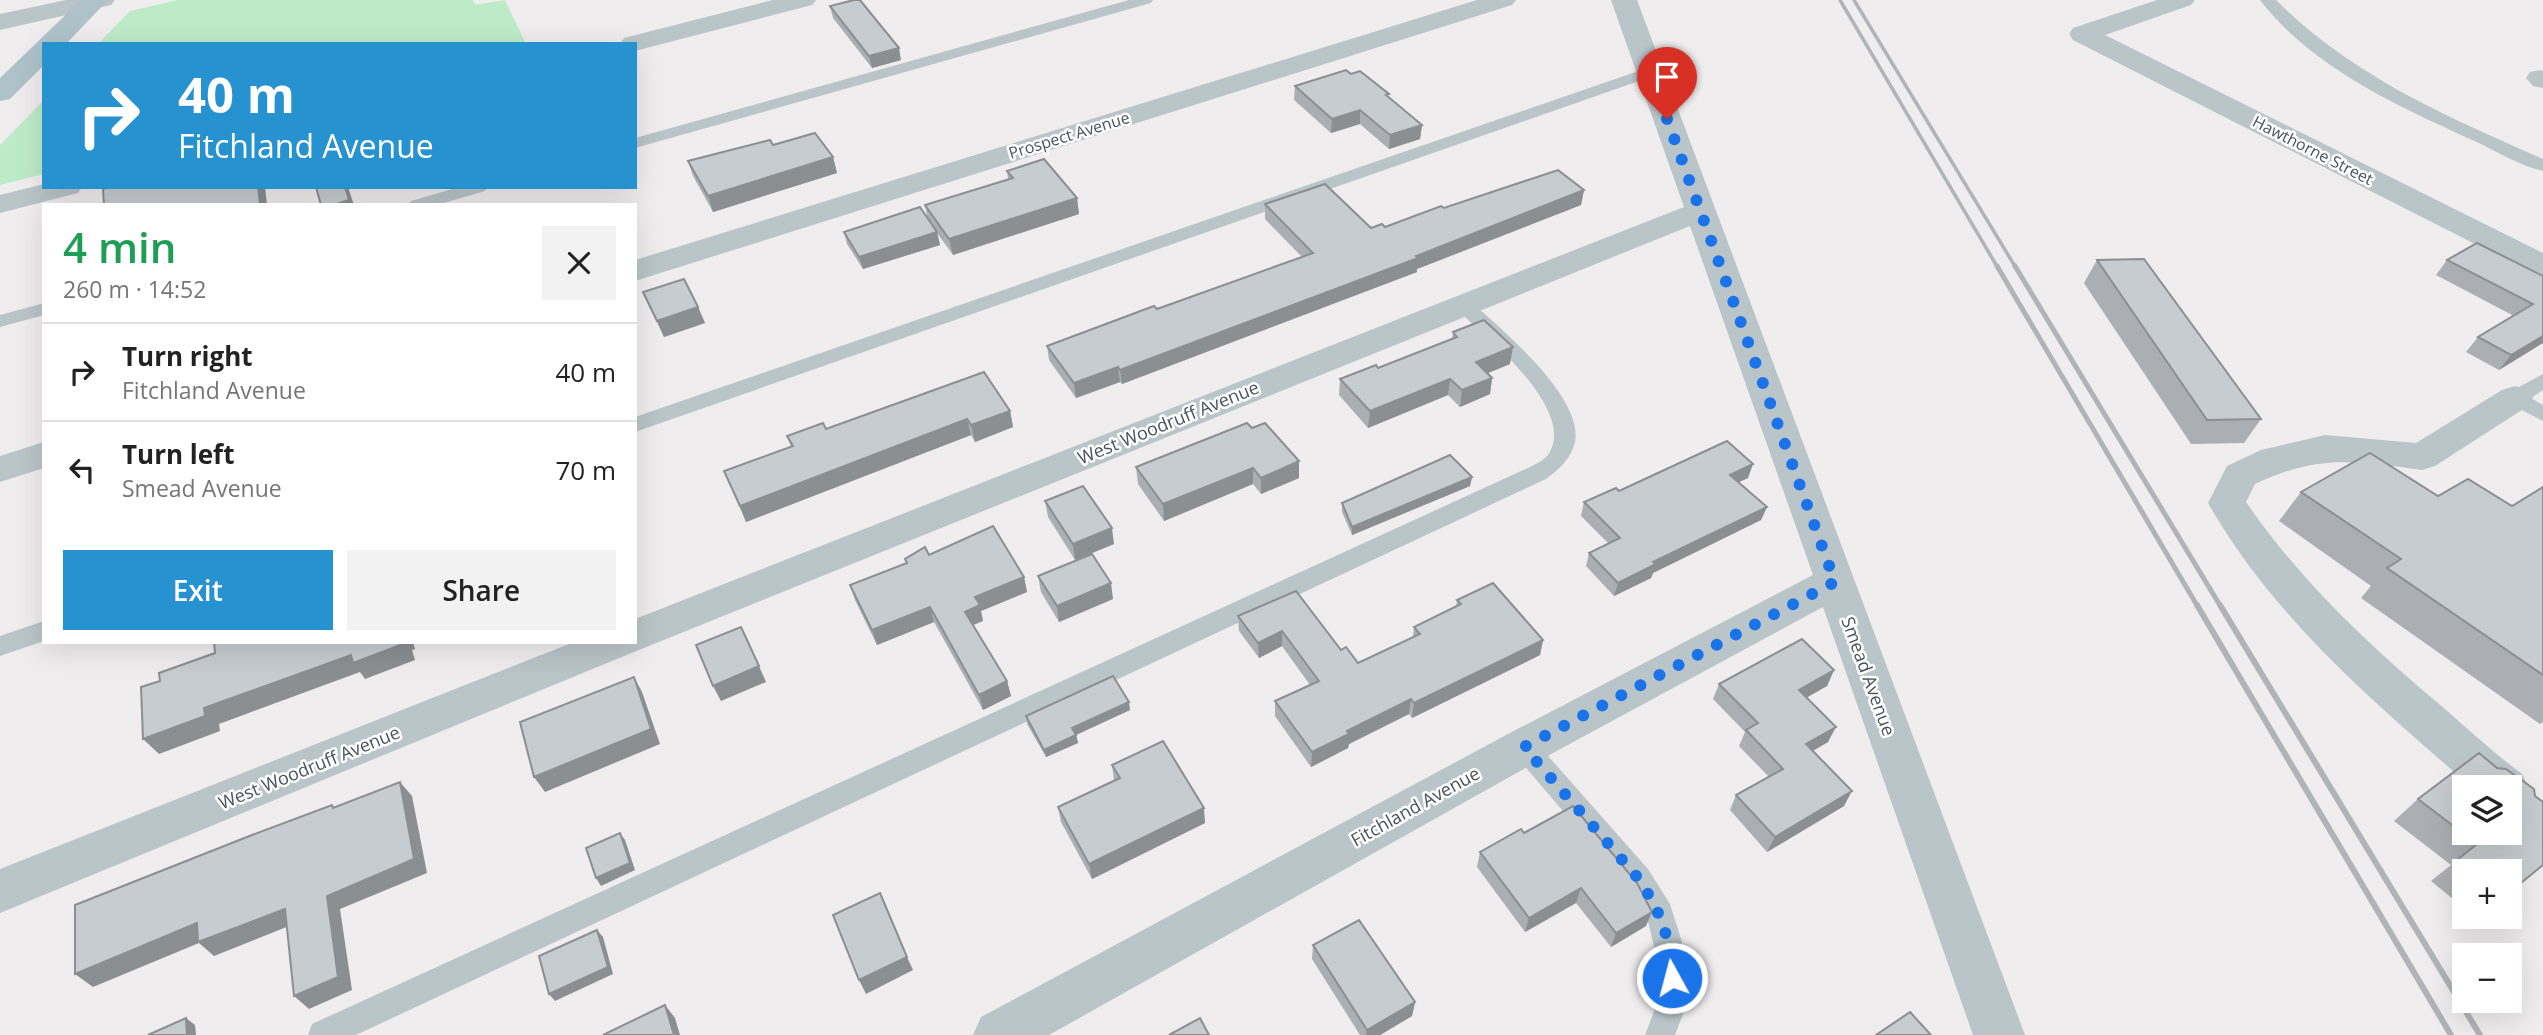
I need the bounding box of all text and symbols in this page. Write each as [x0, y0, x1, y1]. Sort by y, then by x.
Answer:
pin [1637, 47, 1697, 119]
icon: arrive [1648, 58, 1686, 96]
text: 40 m [178, 61, 295, 127]
icon: right [63, 70, 154, 161]
street label: Prospect Avenue [1006, 106, 1132, 164]
street label: Hawthorne Street [2249, 110, 2377, 190]
text: Fitchland Avenue [178, 124, 434, 167]
text: 4 min [63, 218, 176, 275]
button: close [542, 226, 616, 300]
text: 260 m · 14:52 [63, 273, 206, 305]
text: Turn right [122, 338, 253, 374]
icon: right [63, 353, 101, 391]
text: 40 m [555, 354, 616, 390]
text: Fitchland Avenue [122, 374, 306, 406]
street label: West Woodruff Avenue [1074, 375, 1262, 469]
text: Turn left [122, 436, 234, 472]
icon: left [63, 451, 101, 489]
text: 70 m [555, 452, 616, 488]
text: Smead Avenue [122, 472, 282, 504]
button: Exit [63, 550, 333, 630]
button: Share [347, 550, 616, 630]
street label: Smead Avenue [1836, 613, 1902, 739]
street label: West Woodruff Avenue [215, 720, 403, 814]
street label: Fitchland Avenue [1346, 761, 1484, 851]
map controls [2452, 775, 2522, 1013]
button: layers [2452, 775, 2522, 845]
button: + [2452, 859, 2522, 929]
position arrow [1635, 941, 1709, 1015]
button: − [2452, 943, 2522, 1013]

